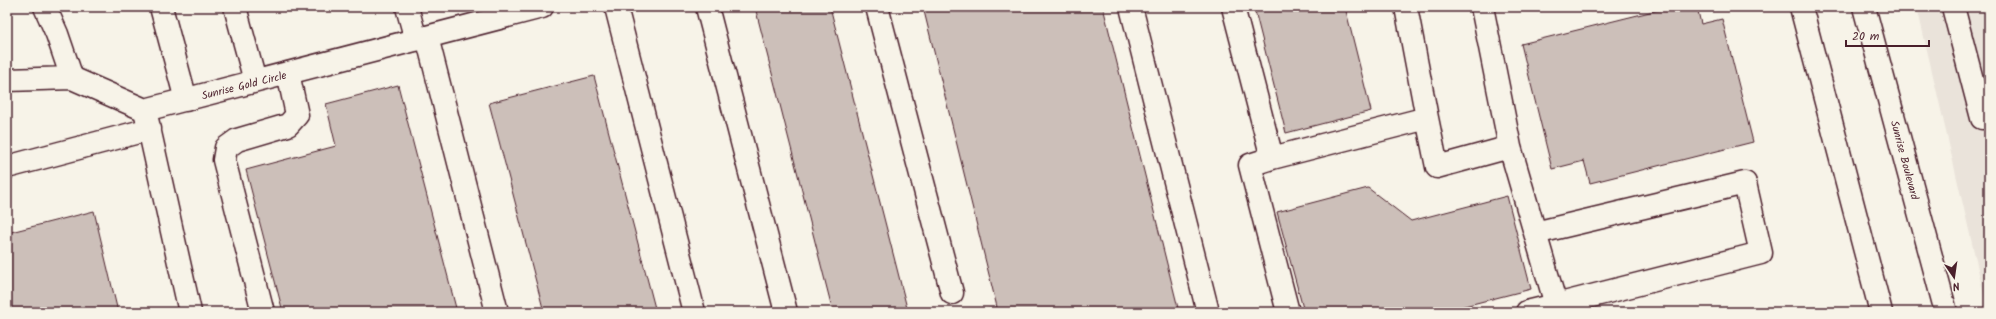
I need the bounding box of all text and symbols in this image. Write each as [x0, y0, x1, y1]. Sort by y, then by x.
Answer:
scale bar [1846, 22, 1929, 48]
text: 20 m [1852, 27, 1880, 46]
street label: Sunrise Gold Circle [200, 67, 289, 105]
street label: Sunrise Boulevard [1885, 119, 1923, 202]
north arrow [1934, 257, 1974, 297]
text: N [1951, 276, 1961, 295]

